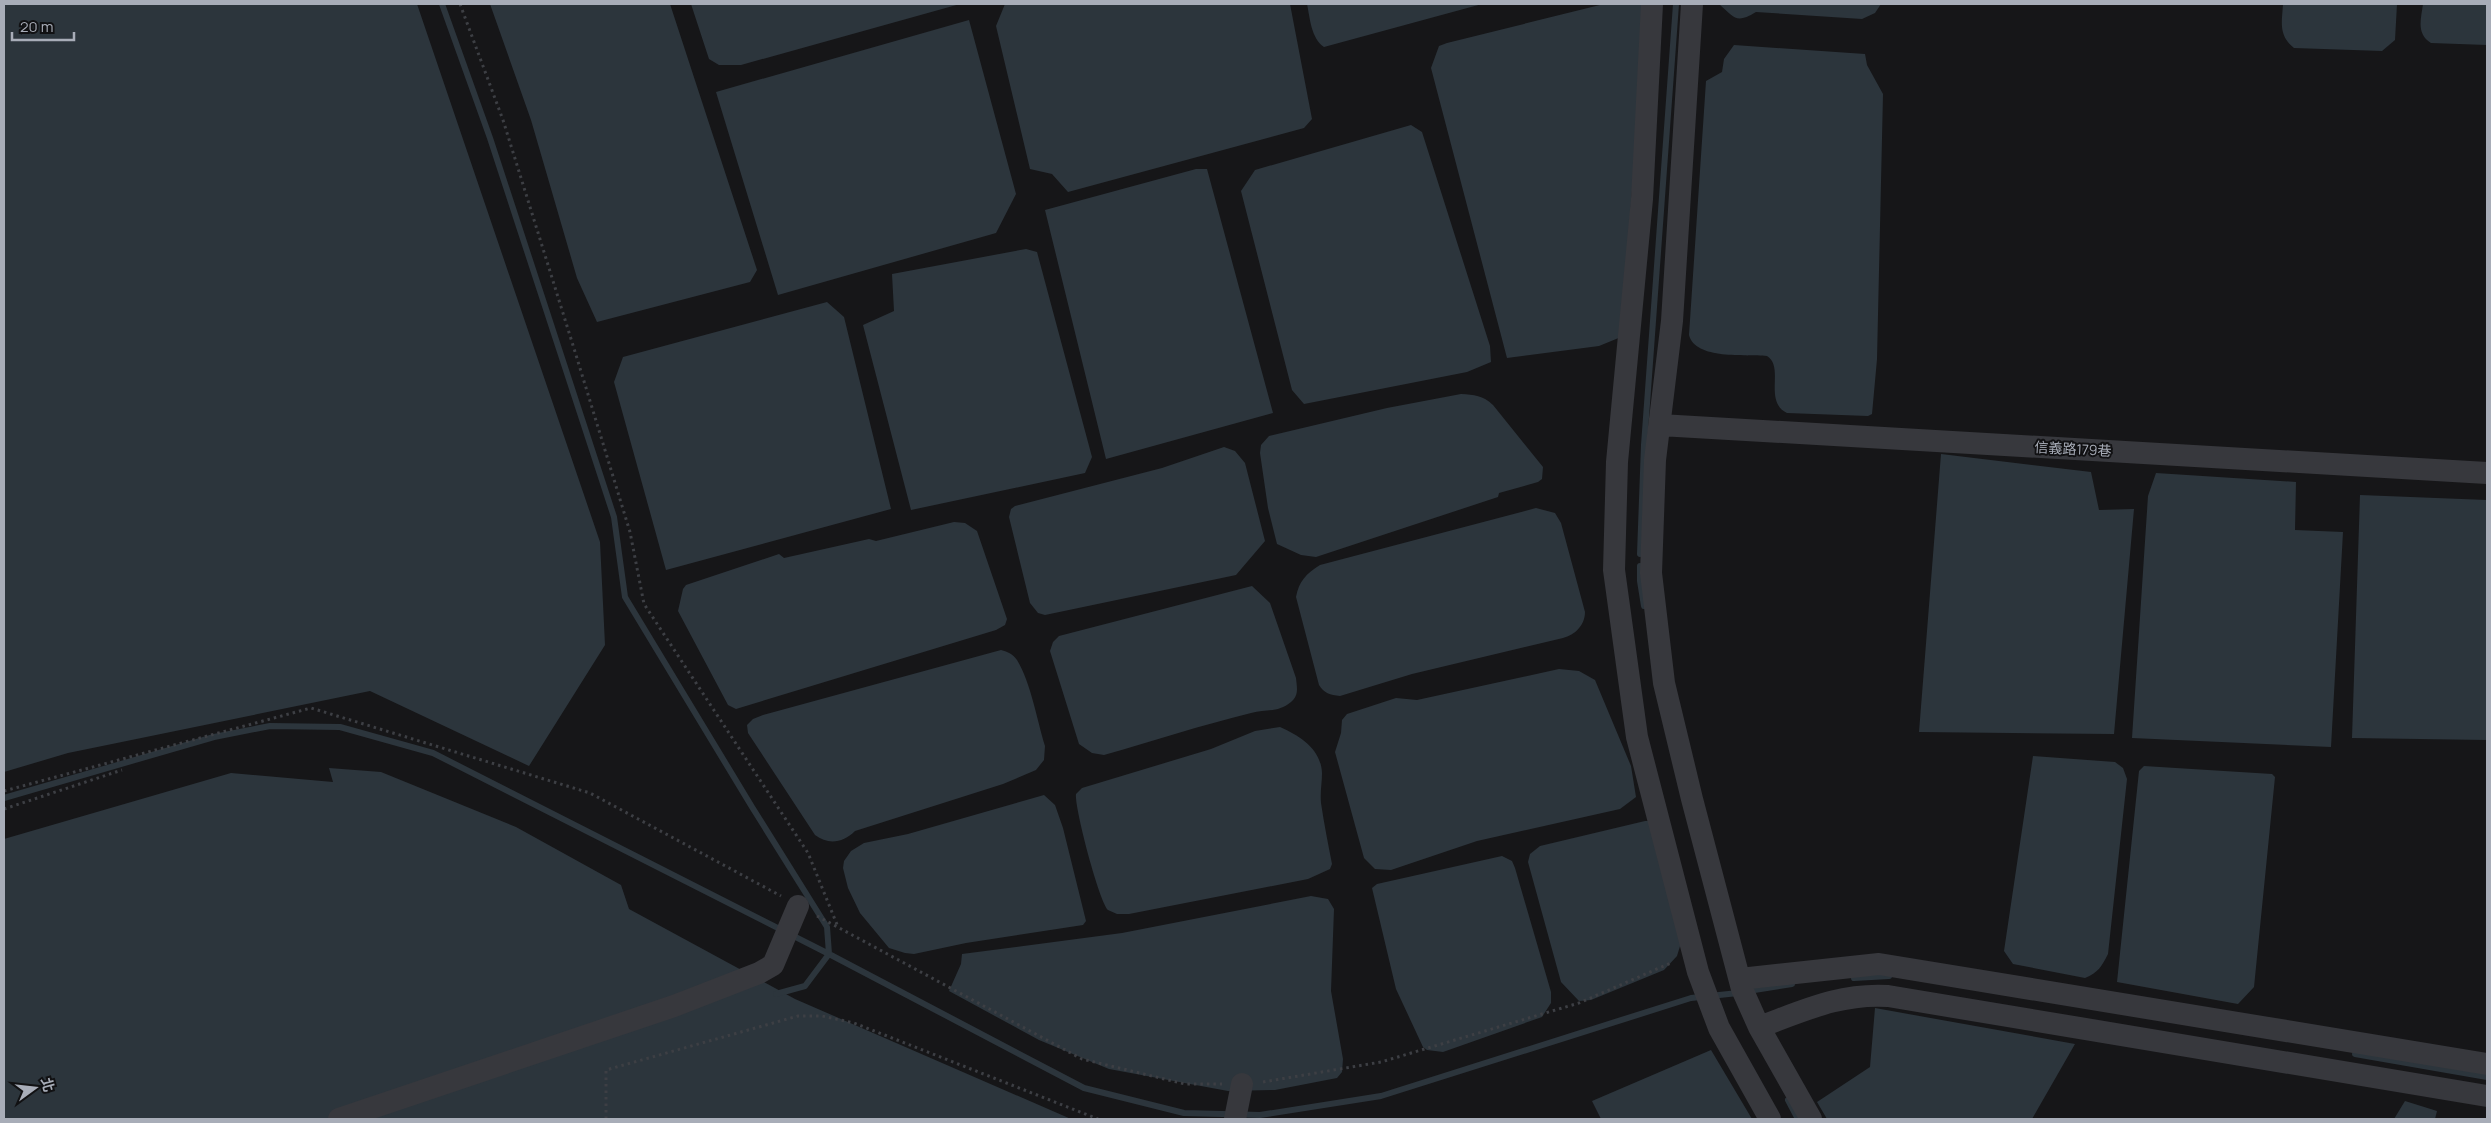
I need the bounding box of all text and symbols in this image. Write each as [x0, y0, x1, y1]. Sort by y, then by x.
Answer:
scale bar [12, 10, 75, 42]
text: 20 m [20, 16, 53, 37]
street label: 信義路179巷 [2034, 437, 2112, 460]
north arrow [10, 1063, 60, 1113]
text: 北 [37, 1075, 59, 1094]

